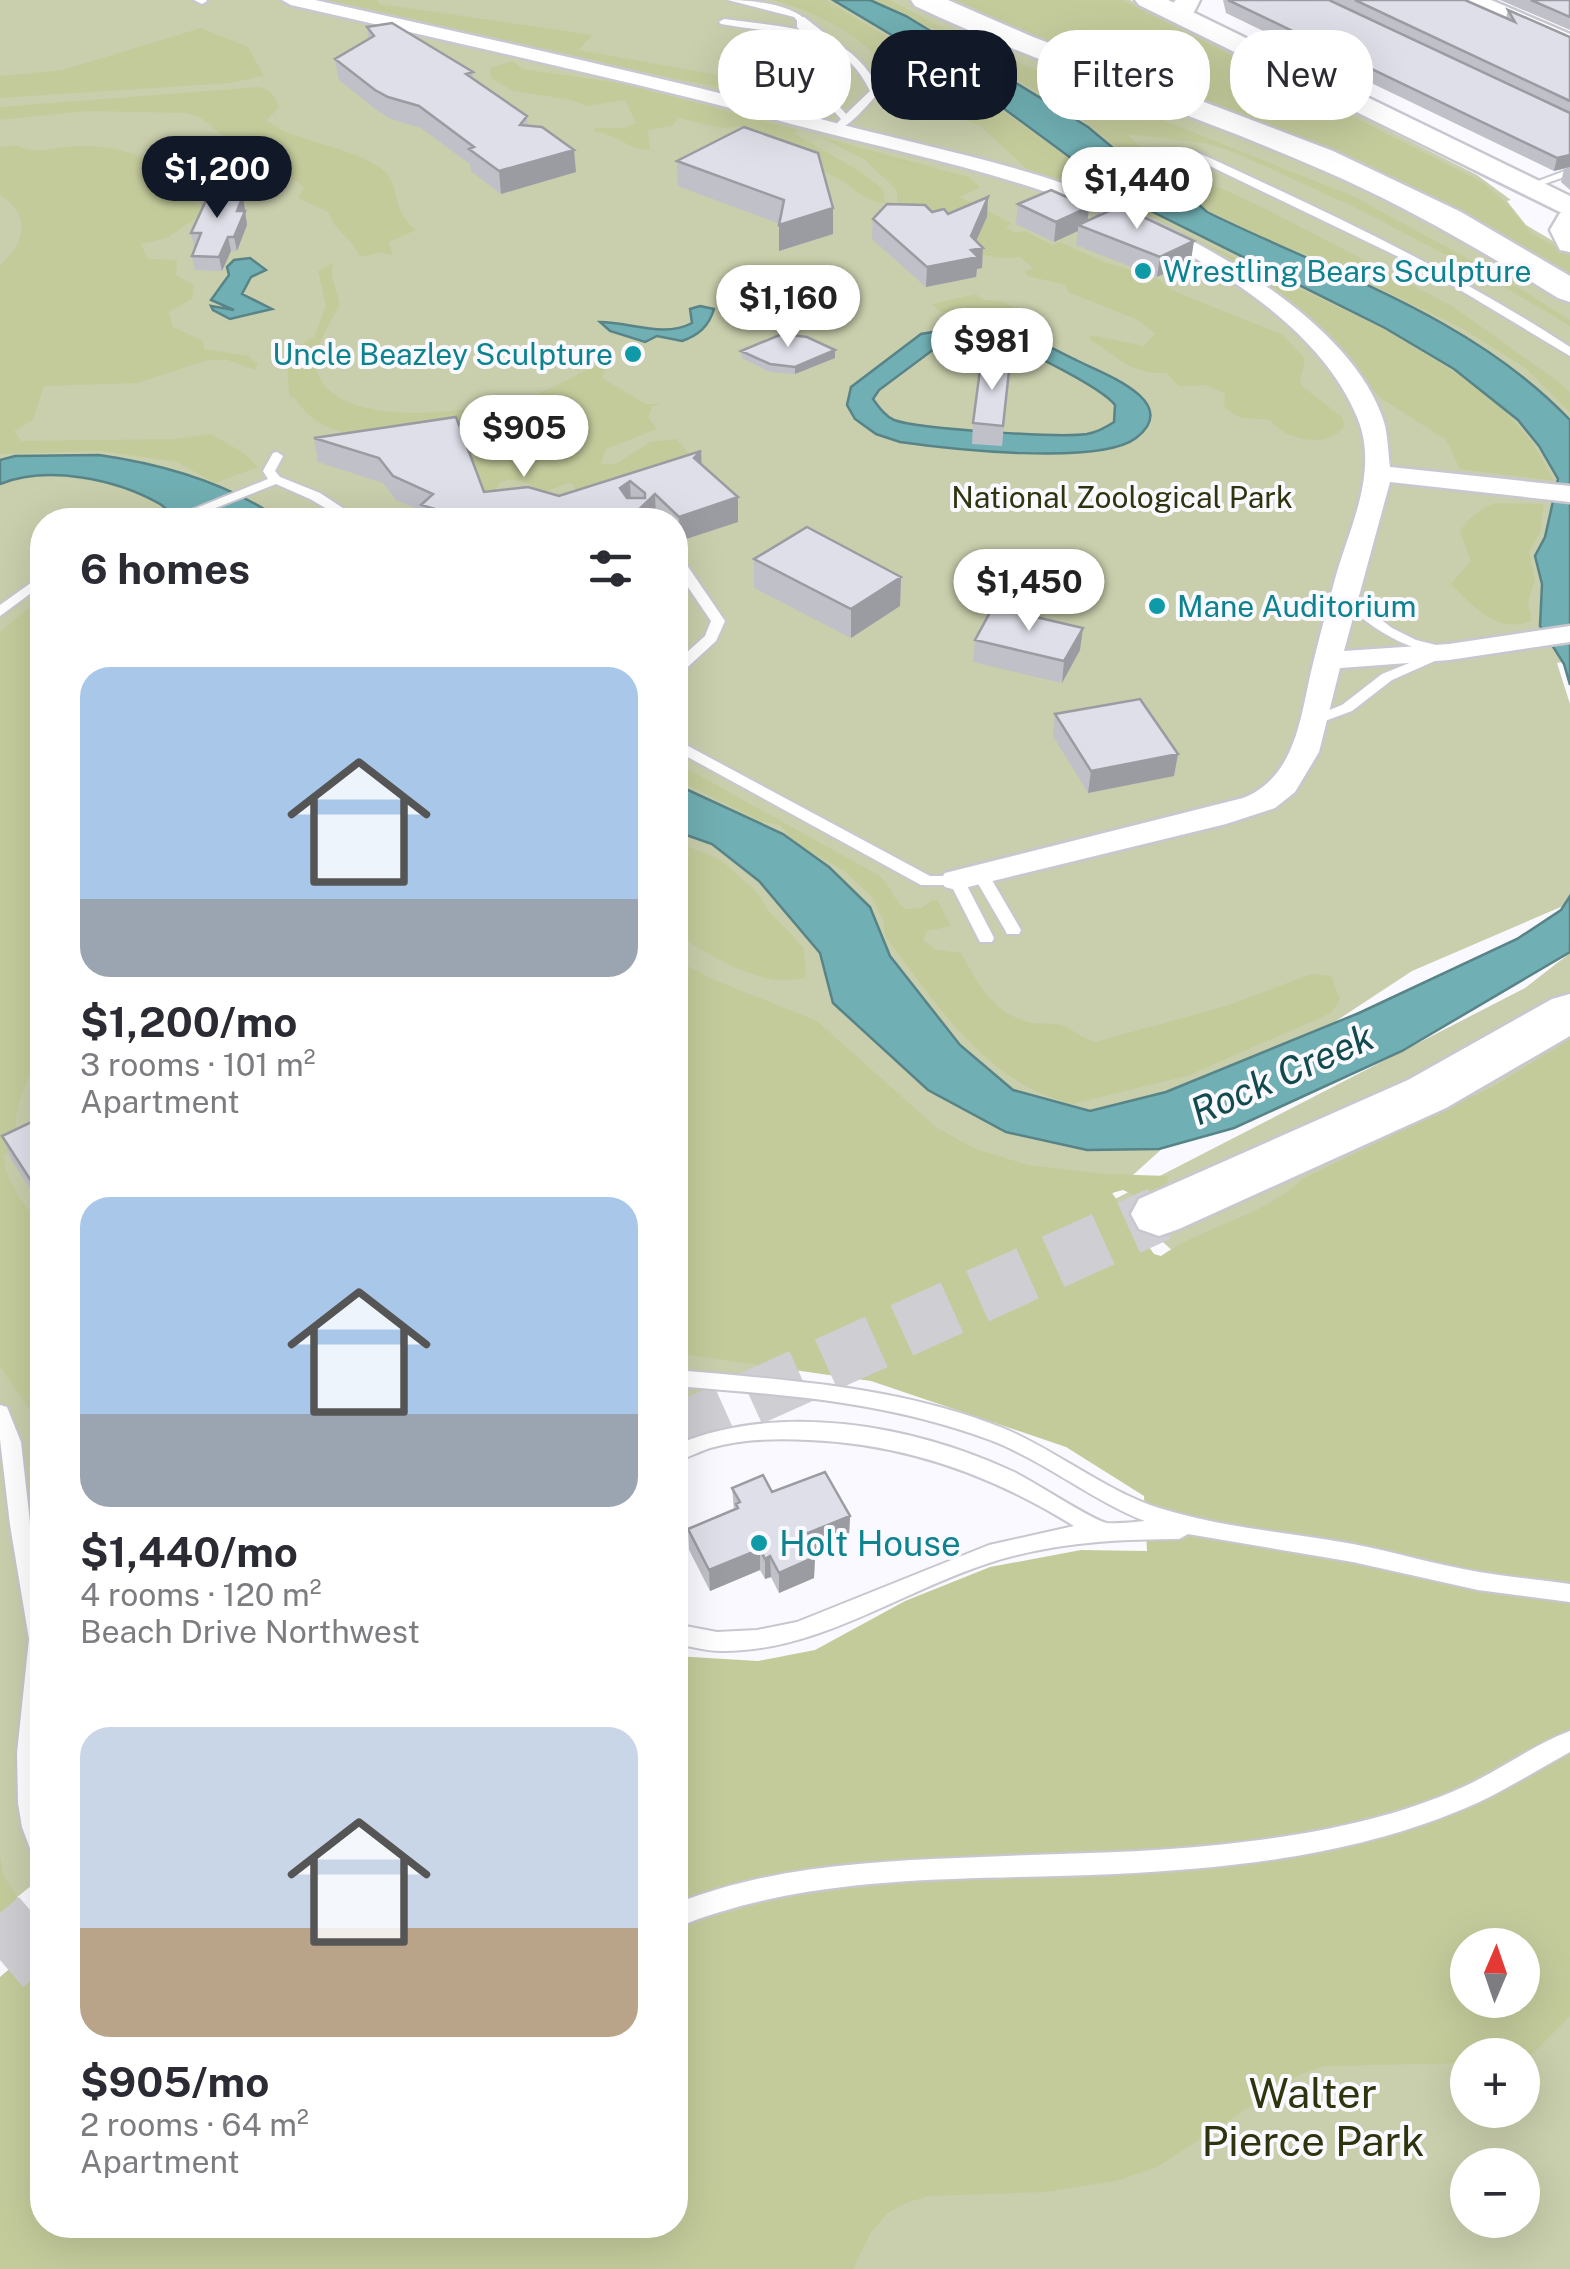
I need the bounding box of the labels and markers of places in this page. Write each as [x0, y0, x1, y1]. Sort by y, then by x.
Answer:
pin: $1,200 [136, 136, 298, 221]
pin: $1,440 [1056, 147, 1218, 232]
place label: Wrestling Bears Sculpture [1163, 253, 1531, 289]
marker: Wrestling Bears Sculpture [1132, 260, 1154, 282]
pin: $1,160 [707, 265, 869, 350]
pin: $981 [933, 308, 1051, 393]
place label: Uncle Beazley Sculpture [272, 336, 613, 372]
marker: Uncle Beazley Sculpture [622, 343, 644, 365]
pin: $905 [465, 395, 583, 480]
pin: $1,450 [948, 549, 1110, 634]
place label: Mane Auditorium [1177, 588, 1416, 624]
marker: Mane Auditorium [1146, 595, 1168, 617]
place label: Holt House [779, 1523, 961, 1564]
marker: Holt House [748, 1532, 770, 1554]

